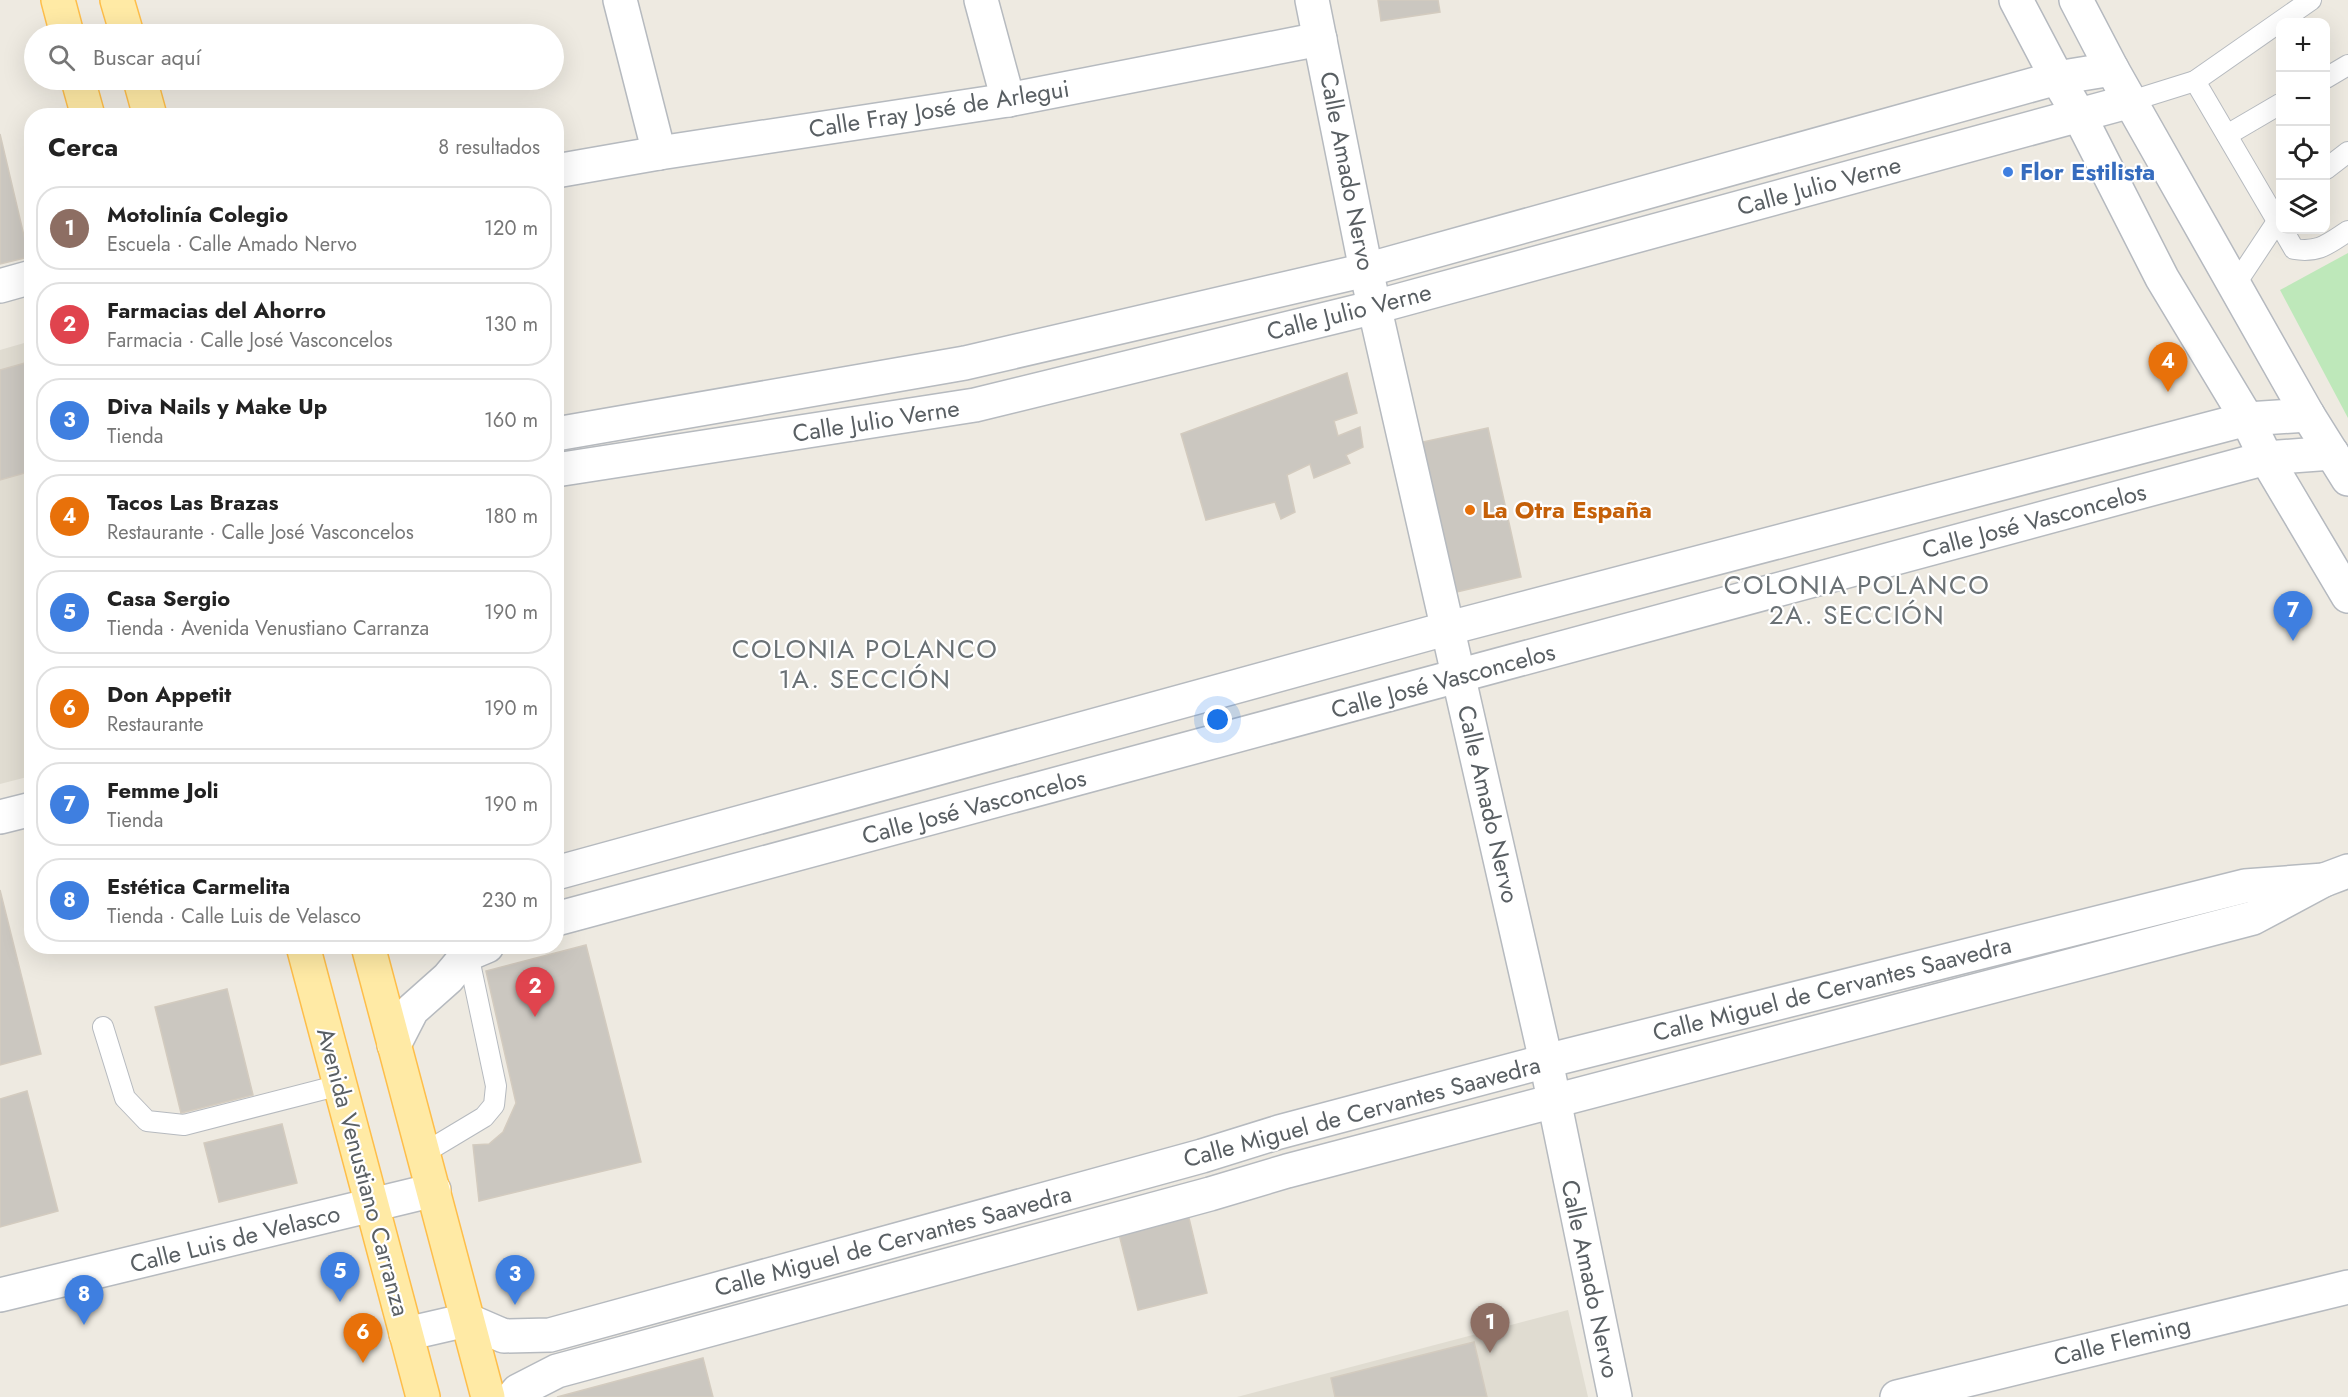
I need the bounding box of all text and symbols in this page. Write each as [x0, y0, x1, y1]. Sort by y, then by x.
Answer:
map controls [2276, 18, 2330, 234]
button: + [2276, 18, 2330, 72]
search box [24, 24, 564, 90]
icon: search [45, 41, 78, 74]
text: Buscar aquí [93, 41, 201, 73]
street label: Calle Amado Nervo [1311, 68, 1384, 273]
street label: Calle Fray José de Arlegui [806, 71, 1072, 146]
button: − [2276, 72, 2330, 126]
button: locate [2276, 126, 2330, 180]
text: Cerca [48, 128, 118, 166]
text: 8 resultados [438, 133, 540, 162]
street label: Calle Julio Verne [1733, 147, 1905, 224]
place label: Flor Estilista [2020, 154, 2155, 189]
marker: Flor Estilista [2001, 165, 2015, 179]
button: layers [2276, 180, 2330, 234]
text: Motolinía Colegio [107, 198, 288, 230]
text: 1 [64, 214, 75, 243]
text: 120 m [484, 214, 538, 243]
text: Escuela · Calle Amado Nervo [107, 230, 357, 259]
street label: Calle Julio Verne [1263, 274, 1435, 349]
text: Farmacias del Ahorro [107, 294, 326, 326]
text: 2 [63, 310, 76, 339]
text: 130 m [484, 310, 538, 339]
text: Farmacia · Calle José Vasconcelos [107, 326, 393, 355]
pin: 4 [2148, 342, 2188, 392]
text: Diva Nails y Make Up [107, 390, 327, 422]
street label: Calle Julio Verne [790, 390, 962, 451]
text: 3 [63, 406, 76, 435]
text: 160 m [484, 406, 538, 435]
text: Tienda [107, 422, 163, 451]
street label: Calle José Vasconcelos [1918, 474, 2150, 567]
text: Tacos Las Brazas [107, 486, 278, 518]
place label: La Otra España [1482, 492, 1652, 527]
text: 4 [63, 502, 76, 531]
text: 180 m [484, 502, 538, 531]
marker: La Otra España [1463, 503, 1477, 517]
text: Restaurante · Calle José Vasconcelos [107, 518, 414, 547]
district label: COLONIA POLANCO 2A. SECCIÓN [1724, 566, 1990, 634]
text: Casa Sergio [107, 582, 230, 614]
pin: 7 [2274, 592, 2312, 641]
text: 5 [63, 598, 76, 627]
text: 190 m [484, 598, 538, 627]
text: Tienda · Avenida Venustiano Carranza [107, 614, 429, 643]
district label: COLONIA POLANCO 1A. SECCIÓN [732, 630, 998, 698]
street label: Calle José Vasconcelos [1327, 634, 1559, 727]
text: Don Appetit [107, 678, 231, 710]
text: 6 [63, 694, 76, 723]
text: 190 m [484, 694, 538, 723]
street label: Calle Amado Nervo [1449, 702, 1528, 906]
your location [1203, 705, 1232, 734]
text: Restaurante [107, 710, 204, 739]
street label: Calle José Vasconcelos [858, 760, 1090, 853]
text: Femme Joli [107, 774, 219, 806]
text: 7 [63, 790, 76, 819]
text: 190 m [484, 790, 538, 819]
text: Tienda [107, 806, 163, 835]
text: Estética Carmelita [107, 870, 290, 902]
text: 8 [63, 886, 76, 915]
text: 230 m [482, 886, 538, 915]
text: Tienda · Calle Luis de Velasco [107, 902, 361, 931]
street label: Calle Miguel de Cervantes Saavedra [1649, 927, 2015, 1050]
pin: 2 [516, 968, 554, 1017]
street label: Avenida Venustiano Carranza [308, 1024, 419, 1320]
street label: Calle Miguel de Cervantes Saavedra [1179, 1047, 1544, 1176]
street label: Calle Miguel de Cervantes Saavedra [710, 1176, 1075, 1305]
street label: Calle Amado Nervo [1552, 1177, 1629, 1381]
street label: Calle Luis de Velasco [126, 1195, 344, 1282]
pin: 5 [320, 1252, 360, 1302]
pin: 3 [496, 1256, 534, 1305]
pin: 8 [64, 1276, 104, 1325]
pin: 1 [1470, 1304, 1510, 1353]
street label: Calle Fleming [2050, 1307, 2194, 1374]
pin: 6 [344, 1314, 382, 1363]

